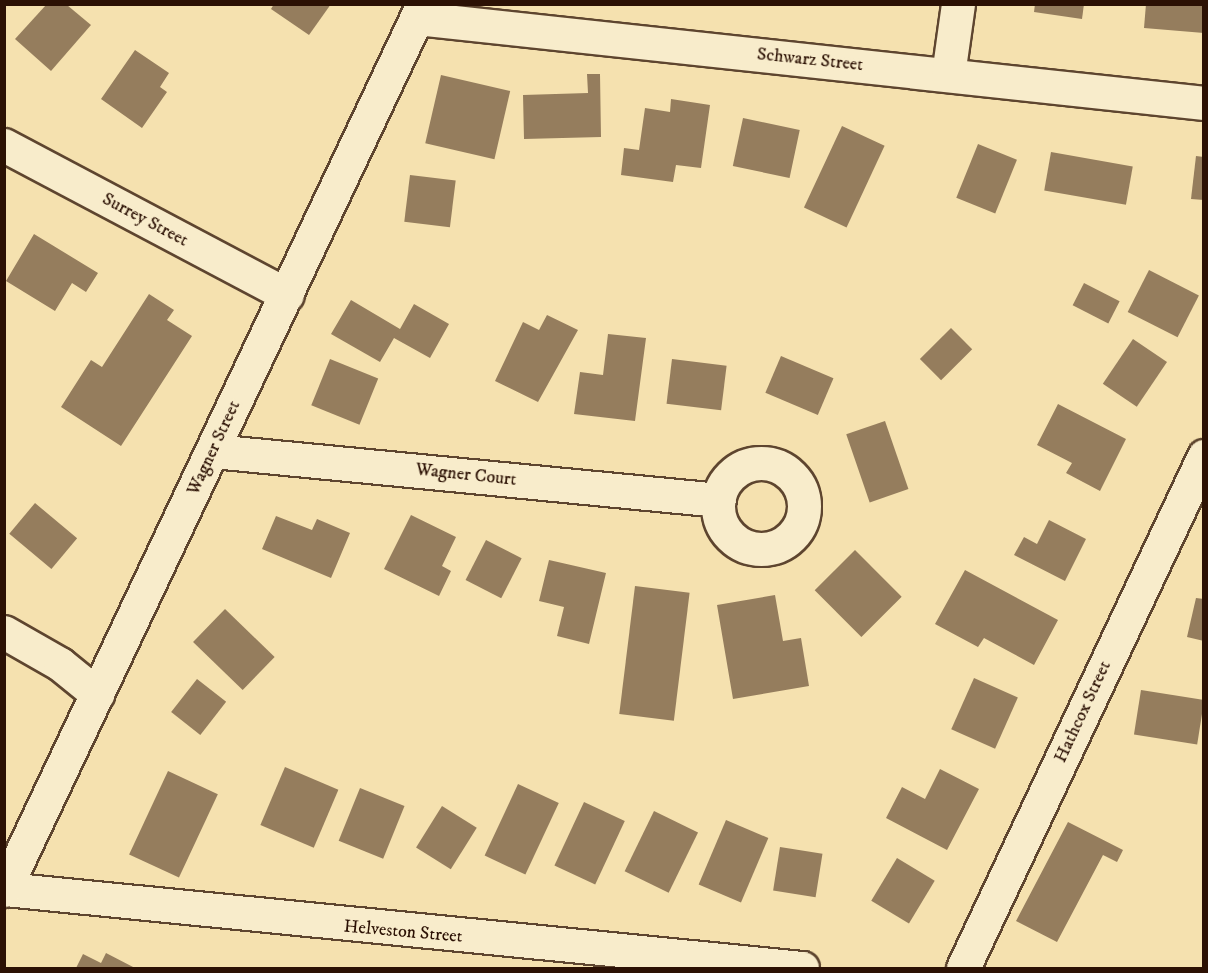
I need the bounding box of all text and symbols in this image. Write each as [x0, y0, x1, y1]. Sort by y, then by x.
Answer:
street label: Schwarz Street [756, 44, 864, 76]
street label: Surrey Street [98, 188, 192, 252]
street label: Wagner Street [183, 397, 245, 499]
street label: Wagner Court [415, 459, 517, 491]
street label: Hathcox Street [1050, 658, 1116, 766]
street label: Helveston Street [343, 916, 463, 948]

